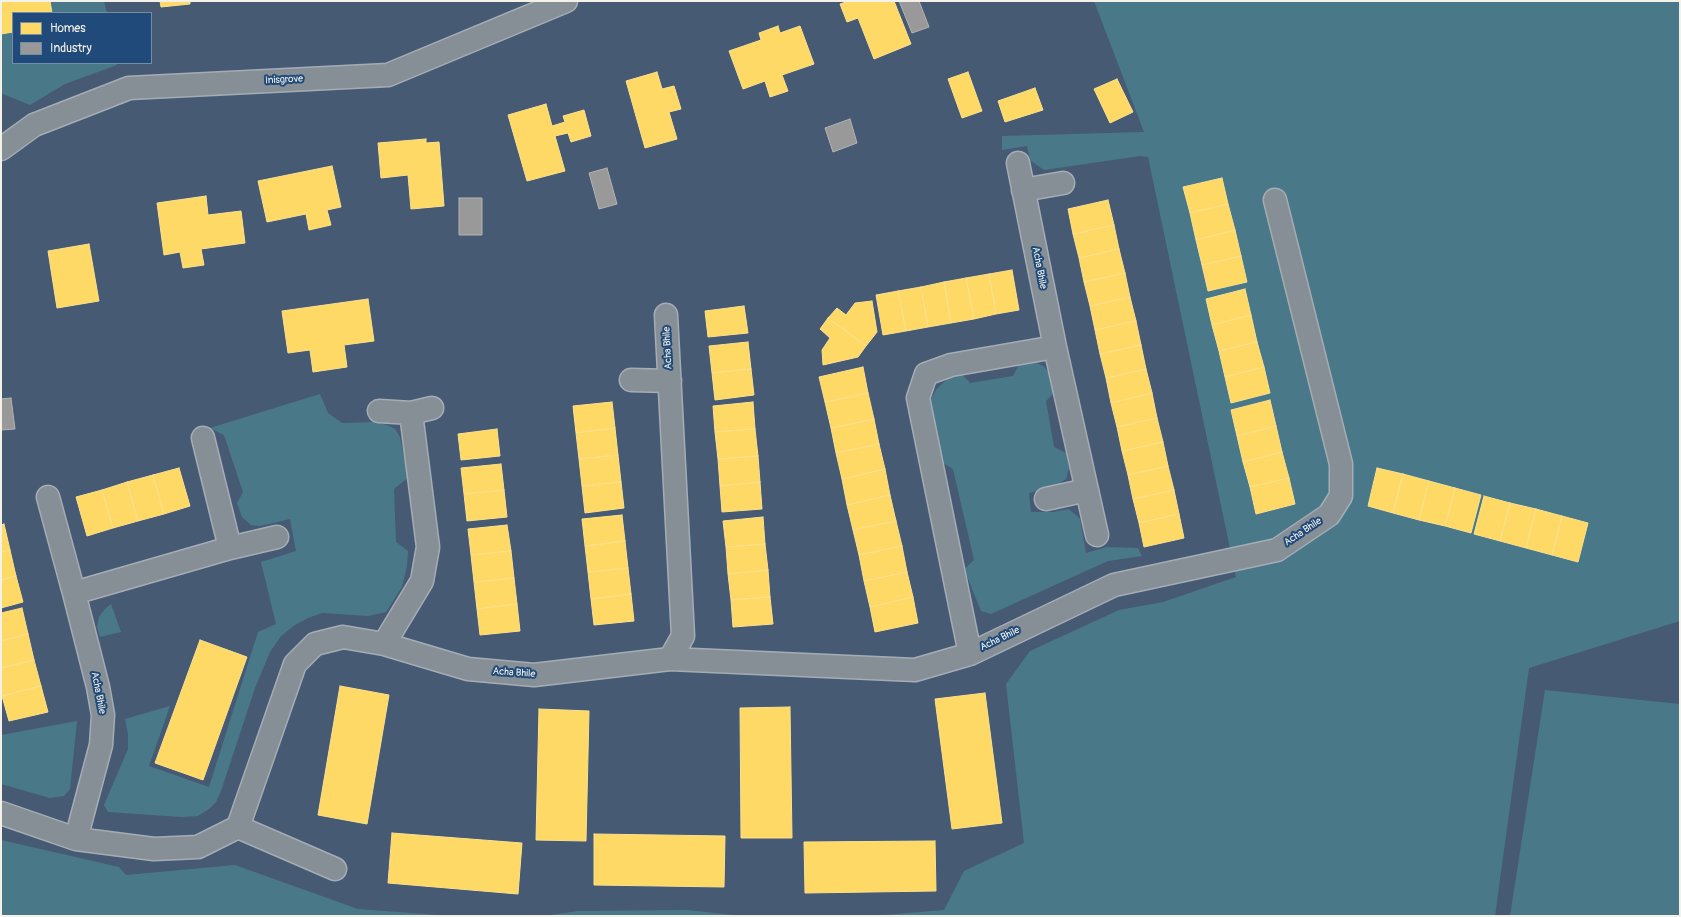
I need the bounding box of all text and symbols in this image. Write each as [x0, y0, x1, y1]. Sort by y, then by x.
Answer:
legend [12, 12, 152, 64]
text: Homes [50, 21, 86, 36]
text: Industry [50, 41, 92, 56]
street label: Inisgrove [265, 73, 303, 87]
street label: Acha Bhile [1029, 246, 1049, 290]
street label: Acha Bhile [661, 326, 675, 370]
street label: Acha Bhile [1282, 515, 1324, 549]
street label: Acha Bhile [978, 624, 1022, 654]
street label: Acha Bhile [492, 666, 536, 680]
street label: Acha Bhile [88, 671, 108, 715]

